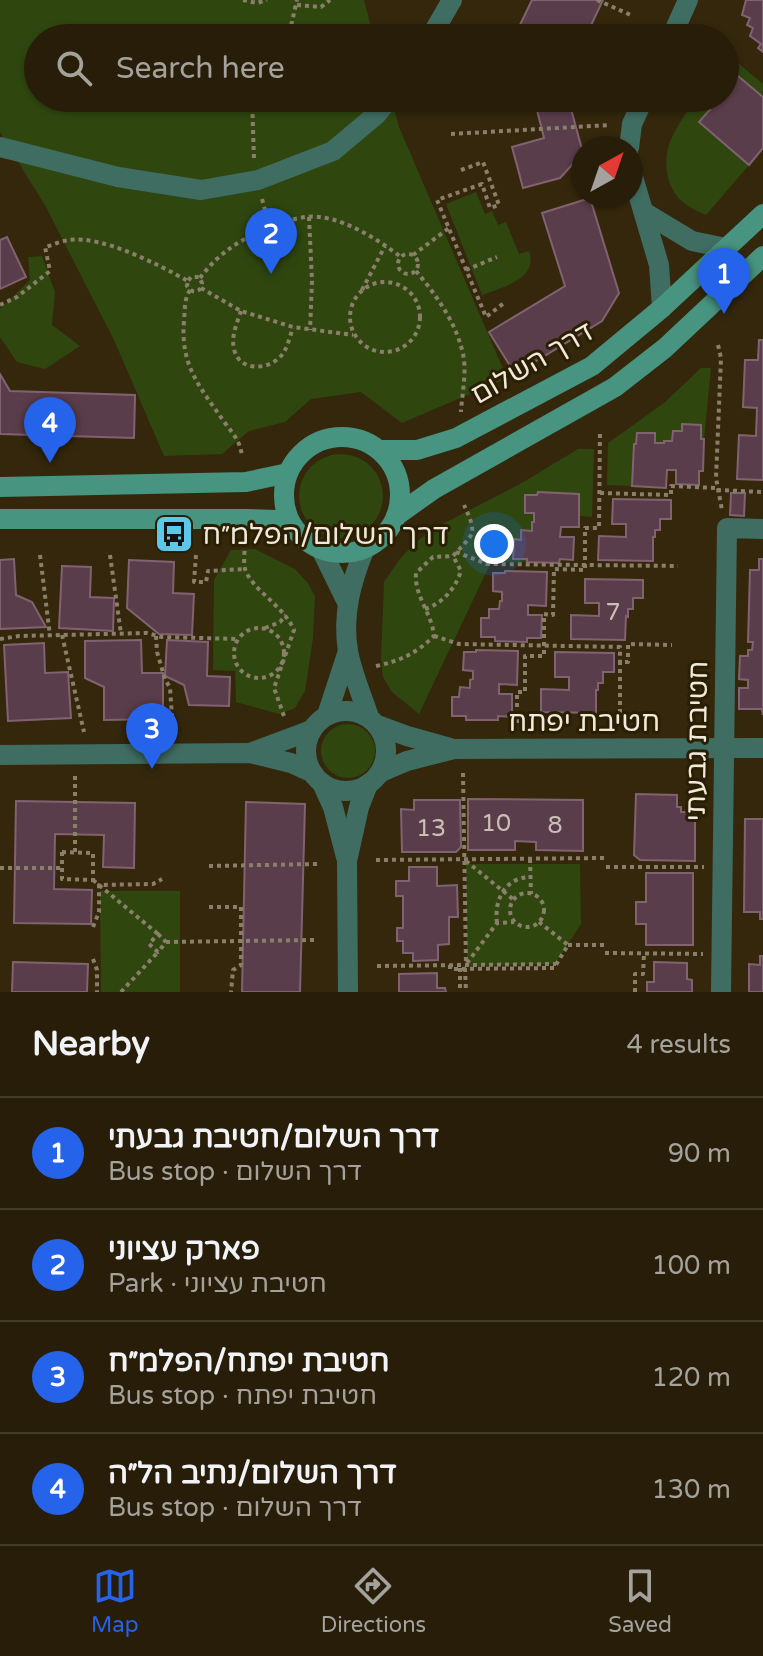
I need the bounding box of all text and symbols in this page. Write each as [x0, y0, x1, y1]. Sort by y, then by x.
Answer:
search box [24, 24, 739, 112]
icon: search [52, 46, 96, 90]
text: Search here [116, 50, 285, 87]
north arrow [571, 136, 643, 208]
pin: 2 [245, 208, 297, 274]
pin: 1 [698, 248, 750, 314]
street label: דרך השלום [465, 314, 600, 412]
pin: 4 [24, 397, 76, 463]
bus stop icon: דרך השלום/הפלמ״ח [153, 513, 195, 555]
place label: דרך השלום/הפלמ״ח [202, 518, 449, 552]
your location [474, 524, 514, 564]
house number: 7 [605, 598, 621, 627]
street label: חטיבת גבעתי [679, 660, 715, 822]
pin: 3 [126, 703, 178, 769]
street label: חטיבת יפתח [508, 705, 660, 739]
house number: 10 [481, 809, 511, 838]
house number: 8 [547, 811, 563, 840]
house number: 13 [416, 814, 446, 843]
text: Nearby [32, 1024, 150, 1065]
text: 4 results [626, 1029, 731, 1060]
text: דרך השלום/חטיבת גבעתי [108, 1119, 440, 1156]
text: 1 [50, 1138, 66, 1169]
text: 90 m [668, 1138, 731, 1169]
text: Bus stop · דרך השלום [108, 1156, 362, 1187]
text: פארק עציוני [108, 1231, 260, 1268]
text: 2 [50, 1250, 66, 1281]
text: 100 m [651, 1250, 731, 1281]
text: Park · חטיבת עציוני [108, 1268, 327, 1299]
text: חטיבת יפתח/הפלמ״ח [108, 1343, 390, 1380]
text: 3 [50, 1362, 66, 1393]
text: 120 m [651, 1362, 731, 1393]
text: Bus stop · חטיבת יפתח [108, 1380, 377, 1411]
text: דרך השלום/נתיב הל״ה [108, 1455, 397, 1492]
text: 4 [50, 1474, 66, 1505]
text: 130 m [651, 1474, 731, 1505]
text: Bus stop · דרך השלום [108, 1492, 362, 1523]
tab: Map [91, 1564, 139, 1638]
tab: Directions [321, 1564, 426, 1638]
tab: Saved [608, 1564, 672, 1638]

